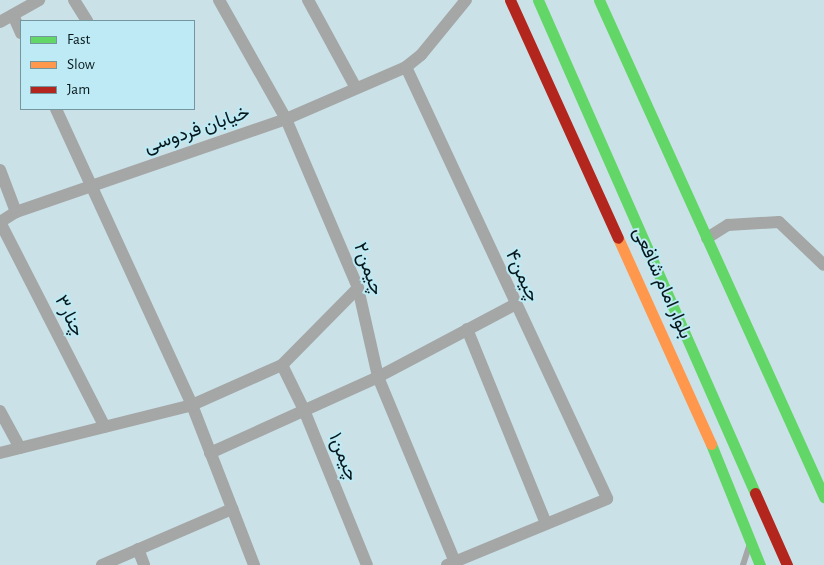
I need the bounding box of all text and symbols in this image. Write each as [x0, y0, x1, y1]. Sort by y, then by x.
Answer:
legend [20, 20, 195, 110]
text: Fast [67, 32, 90, 47]
text: Slow [67, 57, 95, 72]
text: Jam [67, 82, 90, 97]
street label: خیابان فردوسی [141, 101, 253, 159]
street label: بلوار امام شافعی [627, 224, 697, 342]
street label: چیمن۲ [348, 240, 388, 298]
street label: چیمن۴ [500, 246, 544, 306]
street label: چنار۳ [49, 292, 89, 340]
street label: چیمن۱ [323, 430, 363, 484]

